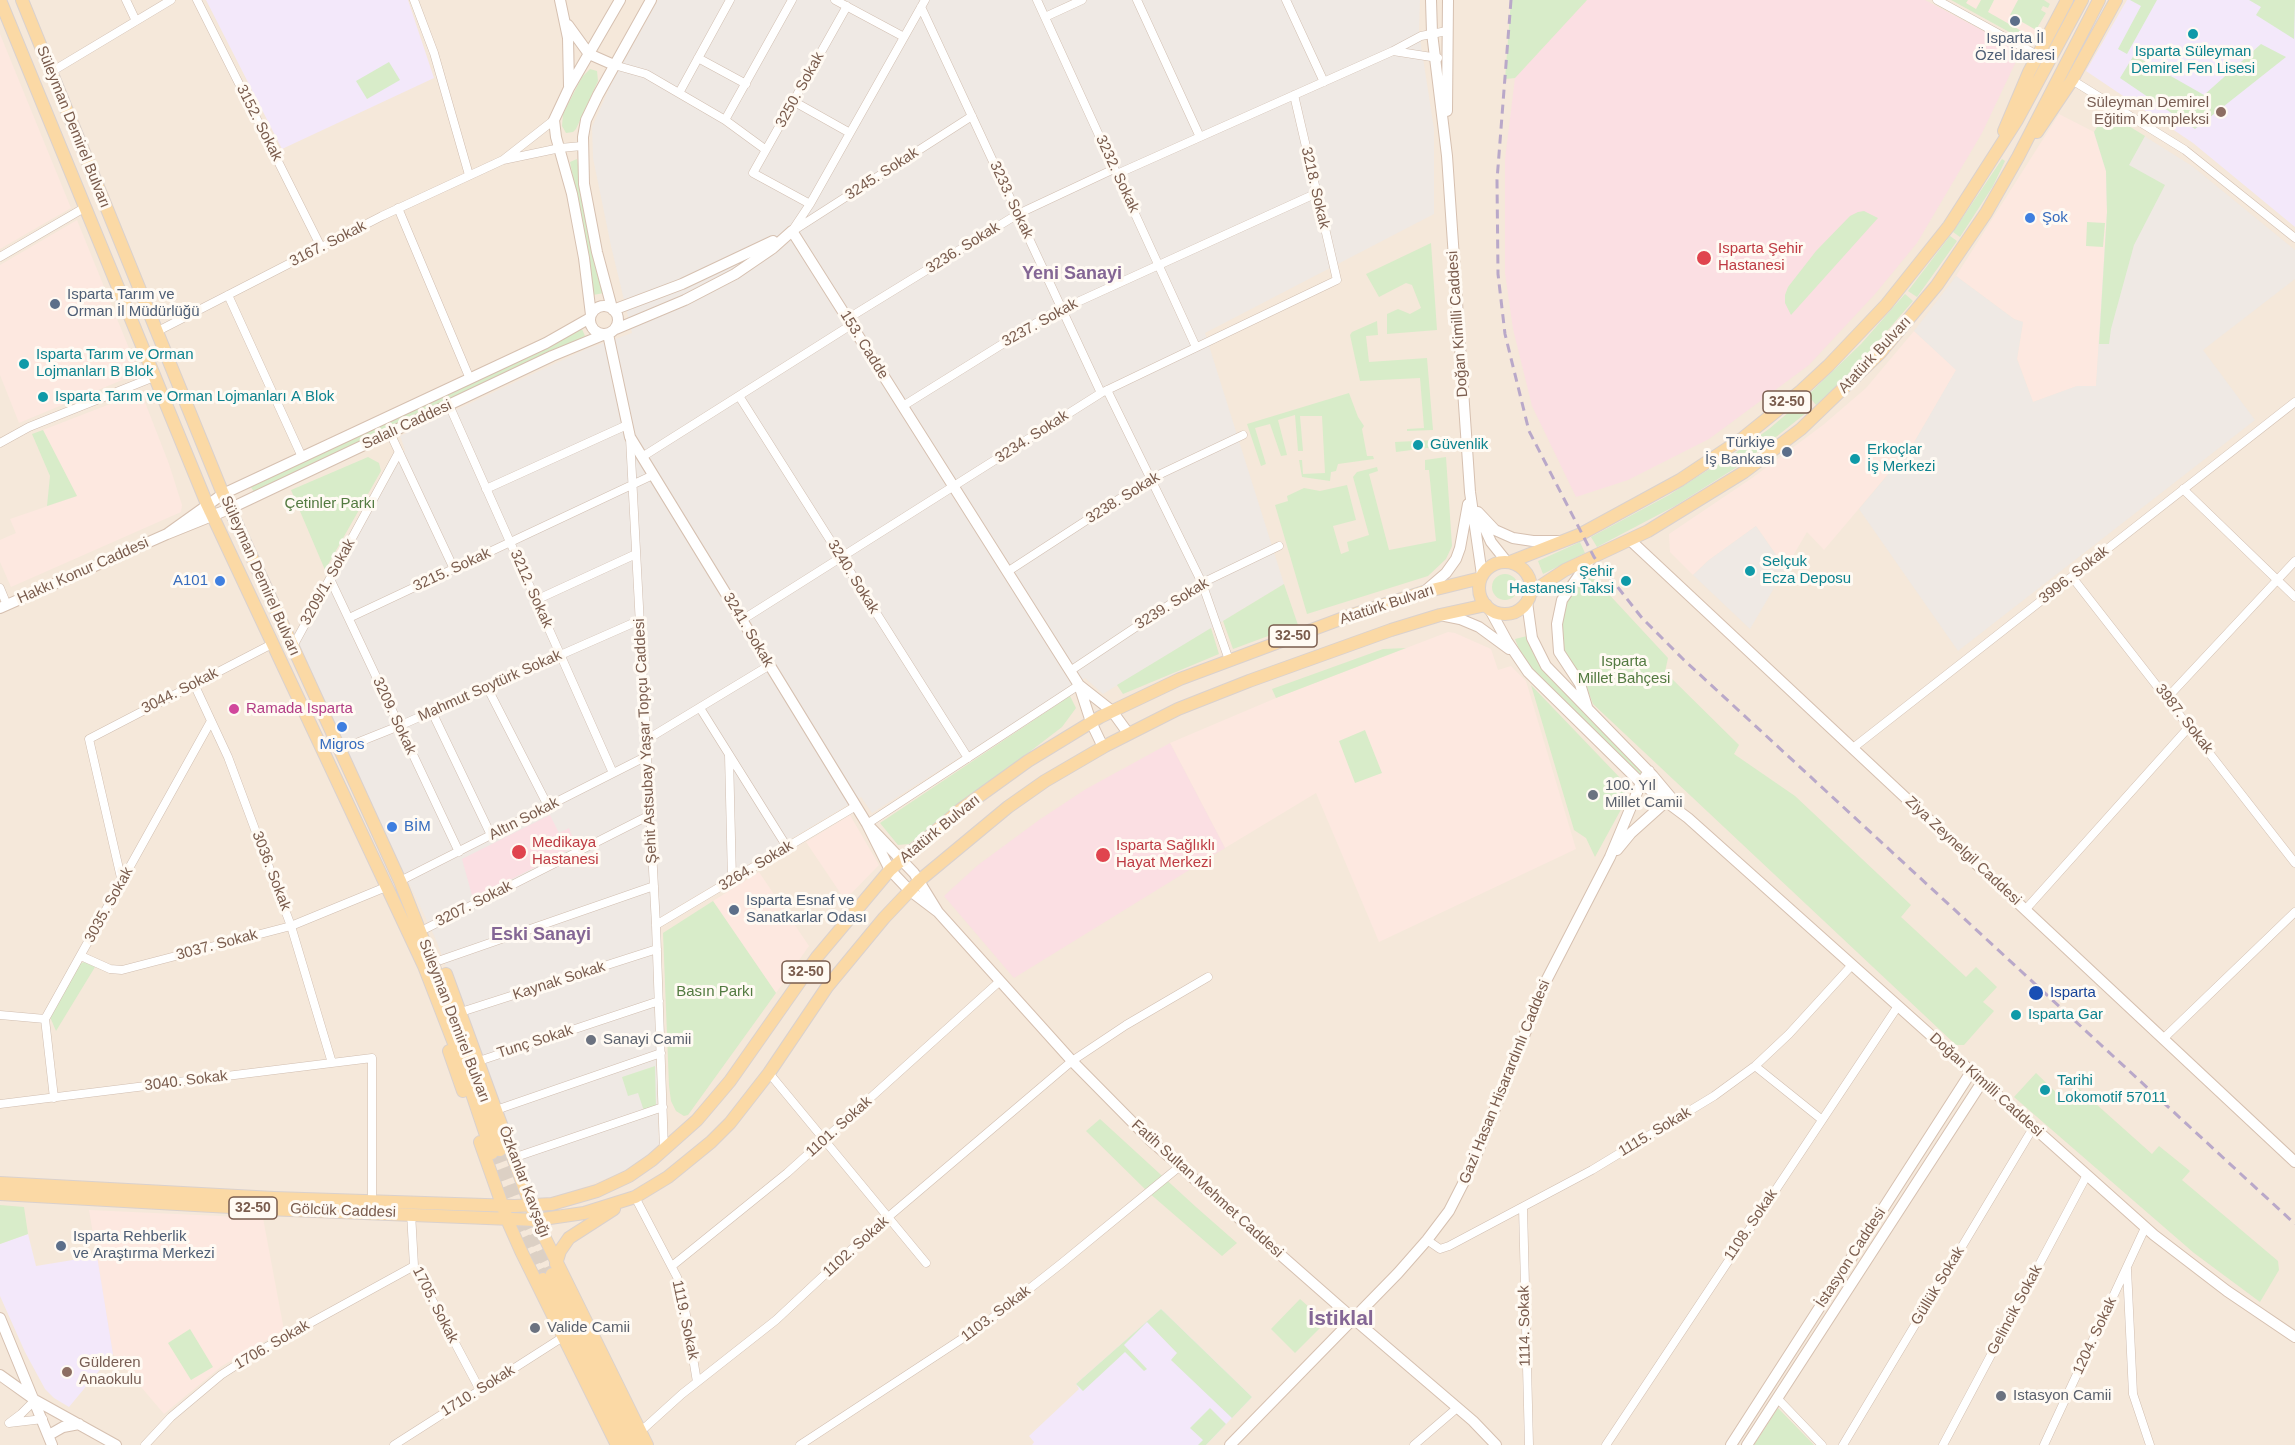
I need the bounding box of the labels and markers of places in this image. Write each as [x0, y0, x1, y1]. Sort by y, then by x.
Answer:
marker: Isparta İl Özel İdaresi [2008, 14, 2022, 28]
marker: Isparta Süleyman Demirel Fen Lisesi [2186, 27, 2200, 41]
place label: Isparta İl Özel İdaresi [1975, 30, 2055, 65]
place label: Isparta Süleyman Demirel Fen Lisesi [2131, 43, 2255, 78]
place label: Süleyman Demirel Eğitim Kompleksi [2086, 94, 2209, 129]
marker: Süleyman Demirel Eğitim Kompleksi [2214, 105, 2228, 119]
place label: Şok [2042, 209, 2068, 227]
marker: Şok [2023, 211, 2037, 225]
place label: Isparta Şehir Hastanesi [1718, 240, 1803, 275]
marker: Isparta Şehir Hastanesi [1695, 249, 1713, 267]
place label: Isparta Tarım ve Orman İl Müdürlüğü [67, 286, 200, 321]
marker: Isparta Tarım ve Orman İl Müdürlüğü [48, 297, 62, 311]
place label: Isparta Tarım ve Orman Lojmanları B Blok [36, 346, 194, 381]
marker: Isparta Tarım ve Orman Lojmanları B Blok [17, 357, 31, 371]
place label: Isparta Tarım ve Orman Lojmanları A Blok [55, 388, 334, 406]
marker: Isparta Tarım ve Orman Lojmanları A Blok [36, 390, 50, 404]
place label: Türkiye İş Bankası [1705, 434, 1775, 469]
place label: Güvenlik [1430, 436, 1488, 454]
marker: Güvenlik [1411, 438, 1425, 452]
place label: Erkoçlar İş Merkezi [1867, 441, 1935, 476]
marker: Türkiye İş Bankası [1780, 445, 1794, 459]
marker: Erkoçlar İş Merkezi [1848, 452, 1862, 466]
place label: Selçuk Ecza Deposu [1762, 553, 1851, 588]
place label: Şehir Hastanesi Taksi [1509, 563, 1614, 598]
marker: Selçuk Ecza Deposu [1743, 564, 1757, 578]
place label: A101 [173, 572, 208, 590]
marker: A101 [213, 574, 227, 588]
marker: Şehir Hastanesi Taksi [1619, 574, 1633, 588]
place label: Ramada Isparta [246, 700, 353, 718]
marker: Ramada Isparta [227, 702, 241, 716]
marker: Migros [335, 720, 349, 734]
place label: Migros [319, 736, 365, 754]
place label: 100. Yıl Millet Camii [1605, 777, 1683, 812]
marker: 100. Yıl Millet Camii [1586, 788, 1600, 802]
place label: BİM [404, 818, 431, 836]
marker: BİM [385, 820, 399, 834]
place label: Medikaya Hastanesi [532, 834, 599, 869]
place label: Isparta Sağlıklı Hayat Merkezi [1116, 837, 1215, 872]
marker: Medikaya Hastanesi [510, 843, 528, 861]
marker: Isparta Sağlıklı Hayat Merkezi [1094, 846, 1112, 864]
place label: Isparta Esnaf ve Sanatkarlar Odası [746, 892, 867, 927]
marker: Isparta Esnaf ve Sanatkarlar Odası [727, 903, 741, 917]
marker: Isparta [2027, 984, 2045, 1002]
place label: Isparta [2050, 984, 2096, 1002]
place label: Isparta Gar [2028, 1006, 2103, 1024]
marker: Isparta Gar [2009, 1008, 2023, 1022]
place label: Sanayi Camii [603, 1031, 691, 1049]
marker: Sanayi Camii [584, 1033, 598, 1047]
place label: Tarihi Lokomotif 57011 [2057, 1072, 2167, 1107]
marker: Tarihi Lokomotif 57011 [2038, 1083, 2052, 1097]
place label: Isparta Rehberlik ve Araştırma Merkezi [73, 1228, 215, 1263]
marker: Isparta Rehberlik ve Araştırma Merkezi [54, 1239, 68, 1253]
place label: Valide Camii [547, 1319, 630, 1337]
marker: Valide Camii [528, 1321, 542, 1335]
place label: Gülderen Anaokulu [79, 1354, 142, 1389]
marker: Gülderen Anaokulu [60, 1365, 74, 1379]
place label: Istasyon Camii [2013, 1387, 2111, 1405]
marker: Istasyon Camii [1994, 1389, 2008, 1403]

